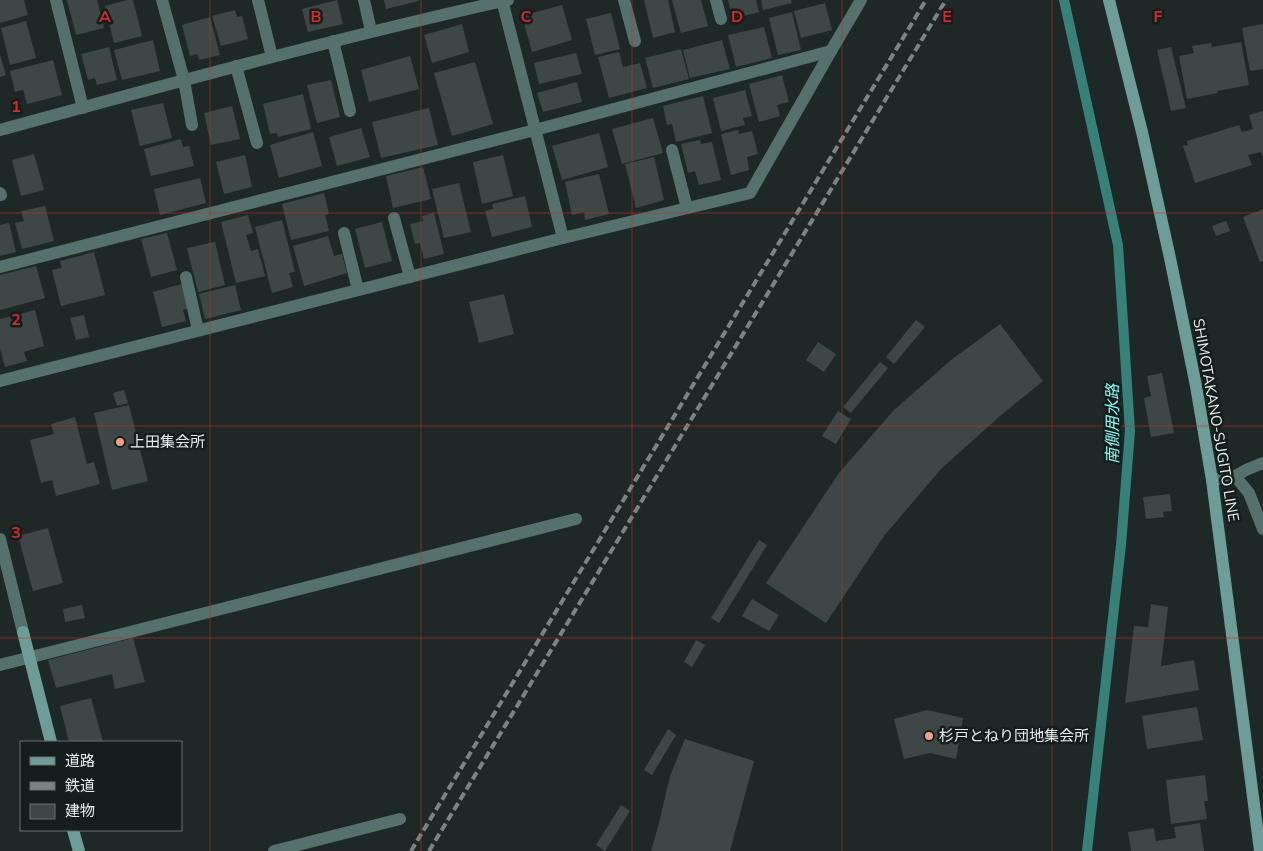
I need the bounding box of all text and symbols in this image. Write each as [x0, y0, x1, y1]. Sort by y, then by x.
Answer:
text: A [99, 6, 111, 28]
text: B [310, 6, 322, 28]
text: C [521, 6, 532, 28]
text: D [731, 6, 743, 28]
text: E [942, 6, 952, 28]
text: F [1154, 6, 1163, 28]
text: 1 [11, 96, 21, 118]
text: 2 [11, 309, 21, 331]
street label: SHIMOTAKANO-SUGITO LINE [1188, 317, 1244, 523]
water label: 南側用水路 [1102, 382, 1124, 464]
place label: 上田集会所 [130, 432, 205, 452]
marker: 上田集会所 [114, 436, 126, 448]
text: 3 [11, 522, 21, 544]
place label: 杉戸とねり団地集会所 [939, 726, 1089, 746]
marker: 杉戸とねり団地集会所 [923, 730, 935, 742]
legend [20, 741, 182, 831]
text: 道路 [65, 751, 95, 771]
text: 鉄道 [65, 776, 95, 796]
text: 建物 [65, 801, 95, 821]

